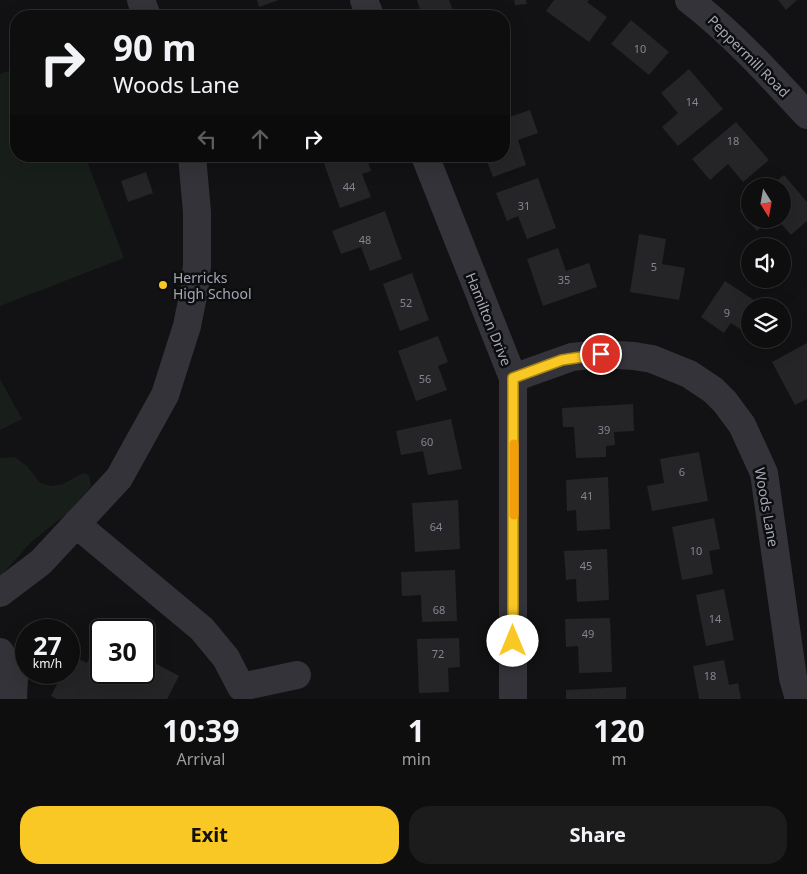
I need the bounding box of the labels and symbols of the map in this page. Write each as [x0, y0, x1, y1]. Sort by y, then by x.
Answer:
street label: Peppermill Road [704, 11, 794, 101]
house number: 10 [634, 41, 646, 56]
house number: 14 [686, 94, 699, 109]
house number: 18 [727, 133, 739, 148]
north arrow [741, 178, 791, 228]
house number: 44 [343, 179, 356, 194]
house number: 31 [518, 198, 530, 213]
house number: 48 [359, 232, 371, 247]
house number: 5 [651, 259, 657, 274]
place label: Herricks High School [173, 268, 252, 303]
street label: Hamilton Drive [462, 270, 516, 369]
house number: 35 [558, 272, 570, 287]
marker: Herricks High School [157, 279, 169, 291]
house number: 52 [400, 295, 412, 310]
house number: 9 [724, 305, 730, 320]
pin [580, 333, 622, 375]
house number: 56 [419, 371, 431, 386]
house number: 39 [598, 422, 610, 437]
house number: 60 [421, 434, 433, 449]
house number: 6 [679, 464, 685, 479]
street label: Woods Lane [751, 466, 783, 548]
house number: 41 [581, 488, 593, 503]
house number: 64 [430, 519, 443, 534]
house number: 10 [690, 543, 702, 558]
house number: 45 [580, 558, 592, 573]
house number: 68 [433, 602, 445, 617]
house number: 14 [709, 611, 722, 626]
position arrow [486, 614, 538, 666]
speed limit sign: 30 [90, 619, 155, 684]
house number: 49 [582, 626, 594, 641]
house number: 72 [432, 646, 444, 661]
house number: 18 [704, 668, 716, 683]

